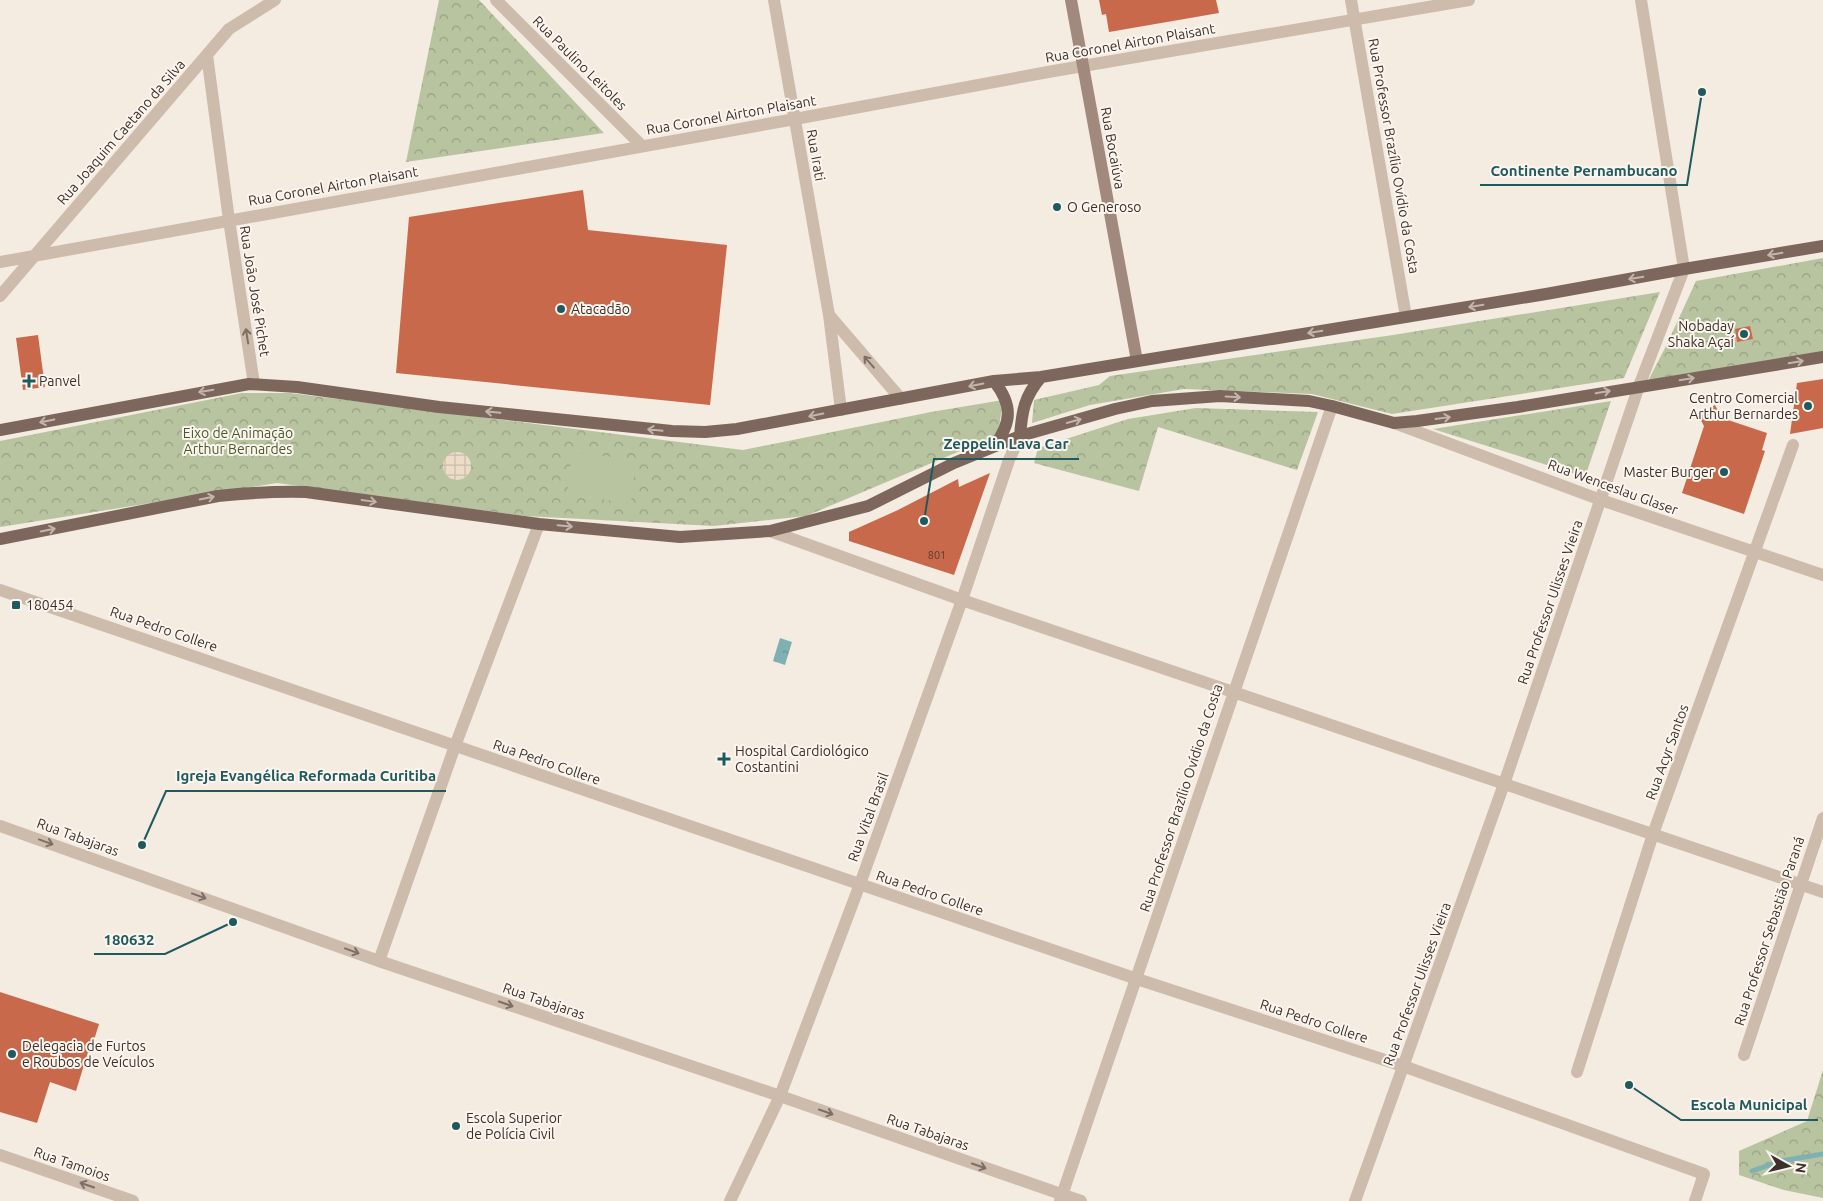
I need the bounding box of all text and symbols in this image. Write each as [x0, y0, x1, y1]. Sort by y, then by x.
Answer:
street label: Rua Paulino Leitoles [530, 13, 630, 113]
street label: Rua Coronel Airton Plaisant [1044, 20, 1217, 66]
street label: Rua Professor Brazílio Ovídio da Costa [1365, 37, 1423, 275]
street label: Rua Joaquim Caetano da Silva [54, 56, 188, 208]
street label: Rua Coronel Airton Plaisant [645, 92, 818, 138]
street label: Rua Bocaiúva [1098, 106, 1128, 190]
street label: Rua Irati [804, 128, 828, 182]
callout: Continente Pernambucano [1480, 155, 1687, 185]
text: Continente Pernambucano [1490, 162, 1678, 179]
street label: Rua Coronel Airton Plaisant [247, 163, 420, 209]
place label: O Generoso [1067, 199, 1142, 215]
marker: O Generoso [1051, 201, 1063, 213]
street label: Rua João José Pichet [237, 224, 273, 358]
one-way arrow [1767, 249, 1783, 259]
one-way arrow [1628, 273, 1644, 283]
place label: Atacadão [571, 301, 630, 317]
one-way arrow [1468, 301, 1484, 311]
marker: Atacadão [555, 303, 567, 315]
place label: Nobaday Shaka Açaí [1668, 318, 1735, 350]
one-way arrow [1307, 327, 1323, 337]
one-way arrow [242, 328, 252, 344]
marker: Nobaday Shaka Açaí [1738, 328, 1750, 340]
one-way arrow [864, 356, 875, 369]
one-way arrow [1788, 356, 1804, 366]
place label: Panvel [39, 373, 81, 389]
one-way arrow [1679, 374, 1695, 384]
marker: Panvel [23, 375, 35, 387]
one-way arrow [968, 381, 984, 390]
one-way arrow [199, 387, 215, 397]
one-way arrow [1595, 387, 1611, 397]
place label: Centro Comercial Arthur Bernardes [1689, 390, 1798, 422]
one-way arrow [1225, 392, 1241, 401]
marker: Centro Comercial Arthur Bernardes [1802, 400, 1814, 412]
one-way arrow [486, 407, 502, 417]
one-way arrow [808, 410, 824, 420]
one-way arrow [1434, 413, 1450, 423]
one-way arrow [1065, 416, 1081, 426]
one-way arrow [39, 417, 55, 427]
park label: Eixo de Animação Arthur Bernardes [183, 425, 293, 457]
one-way arrow [647, 425, 663, 434]
callout: Zeppelin Lava Car [934, 429, 1079, 459]
text: Zeppelin Lava Car [943, 435, 1069, 452]
street label: Rua Wenceslau Glaser [1546, 456, 1681, 518]
place label: Master Burger [1624, 464, 1715, 480]
marker: Master Burger [1718, 466, 1730, 478]
one-way arrow [199, 493, 215, 503]
one-way arrow [360, 496, 376, 506]
street label: Rua Professor Ulisses Vieira [1514, 518, 1586, 686]
one-way arrow [556, 521, 572, 531]
one-way arrow [39, 524, 55, 534]
house number: 801 [928, 549, 946, 561]
place label: 180454 [26, 597, 73, 613]
marker: 180454 [10, 599, 22, 611]
street label: Rua Pedro Collere [108, 603, 220, 655]
street label: Rua Professor Brazílio Ovídio da Costa [1137, 682, 1225, 914]
street label: Rua Acyr Santos [1642, 702, 1692, 802]
street label: Rua Pedro Collere [491, 736, 603, 788]
place label: Hospital Cardiológico Costantini [735, 743, 869, 775]
marker: Hospital Cardiológico Costantini [717, 752, 731, 766]
callout: Igreja Evangélica Reformada Curitiba [166, 761, 446, 791]
text: Igreja Evangélica Reformada Curitiba [176, 767, 436, 784]
street label: Rua Vital Brasil [844, 770, 892, 864]
street label: Rua Tabajaras [35, 815, 121, 859]
street label: Rua Professor Sebastião Paraná [1731, 834, 1807, 1028]
one-way arrow [38, 838, 53, 847]
street label: Rua Pedro Collere [874, 867, 986, 919]
one-way arrow [191, 892, 206, 901]
street label: Rua Professor Ulisses Vieira [1380, 900, 1454, 1068]
callout: 180632 [94, 924, 165, 954]
text: 180632 [104, 931, 154, 948]
one-way arrow [344, 947, 359, 956]
street label: Rua Tabajaras [501, 979, 587, 1023]
street label: Rua Pedro Collere [1258, 996, 1370, 1046]
one-way arrow [498, 1000, 513, 1009]
place label: Delegacia de Furtos e Roubos de Veículos [22, 1038, 155, 1070]
marker: Delegacia de Furtos e Roubos de Veículos [6, 1048, 18, 1060]
callout: Escola Municipal [1681, 1090, 1818, 1120]
text: Escola Municipal [1691, 1096, 1808, 1113]
one-way arrow [818, 1108, 833, 1117]
place label: Escola Superior de Polícia Civil [466, 1110, 563, 1142]
street label: Rua Tabajaras [885, 1110, 971, 1154]
marker: Escola Superior de Polícia Civil [450, 1120, 462, 1132]
north arrow [1763, 1141, 1813, 1191]
street label: Rua Tamoios [32, 1143, 112, 1185]
one-way arrow [971, 1162, 986, 1171]
text: N [1792, 1162, 1810, 1174]
one-way arrow [80, 1180, 95, 1189]

